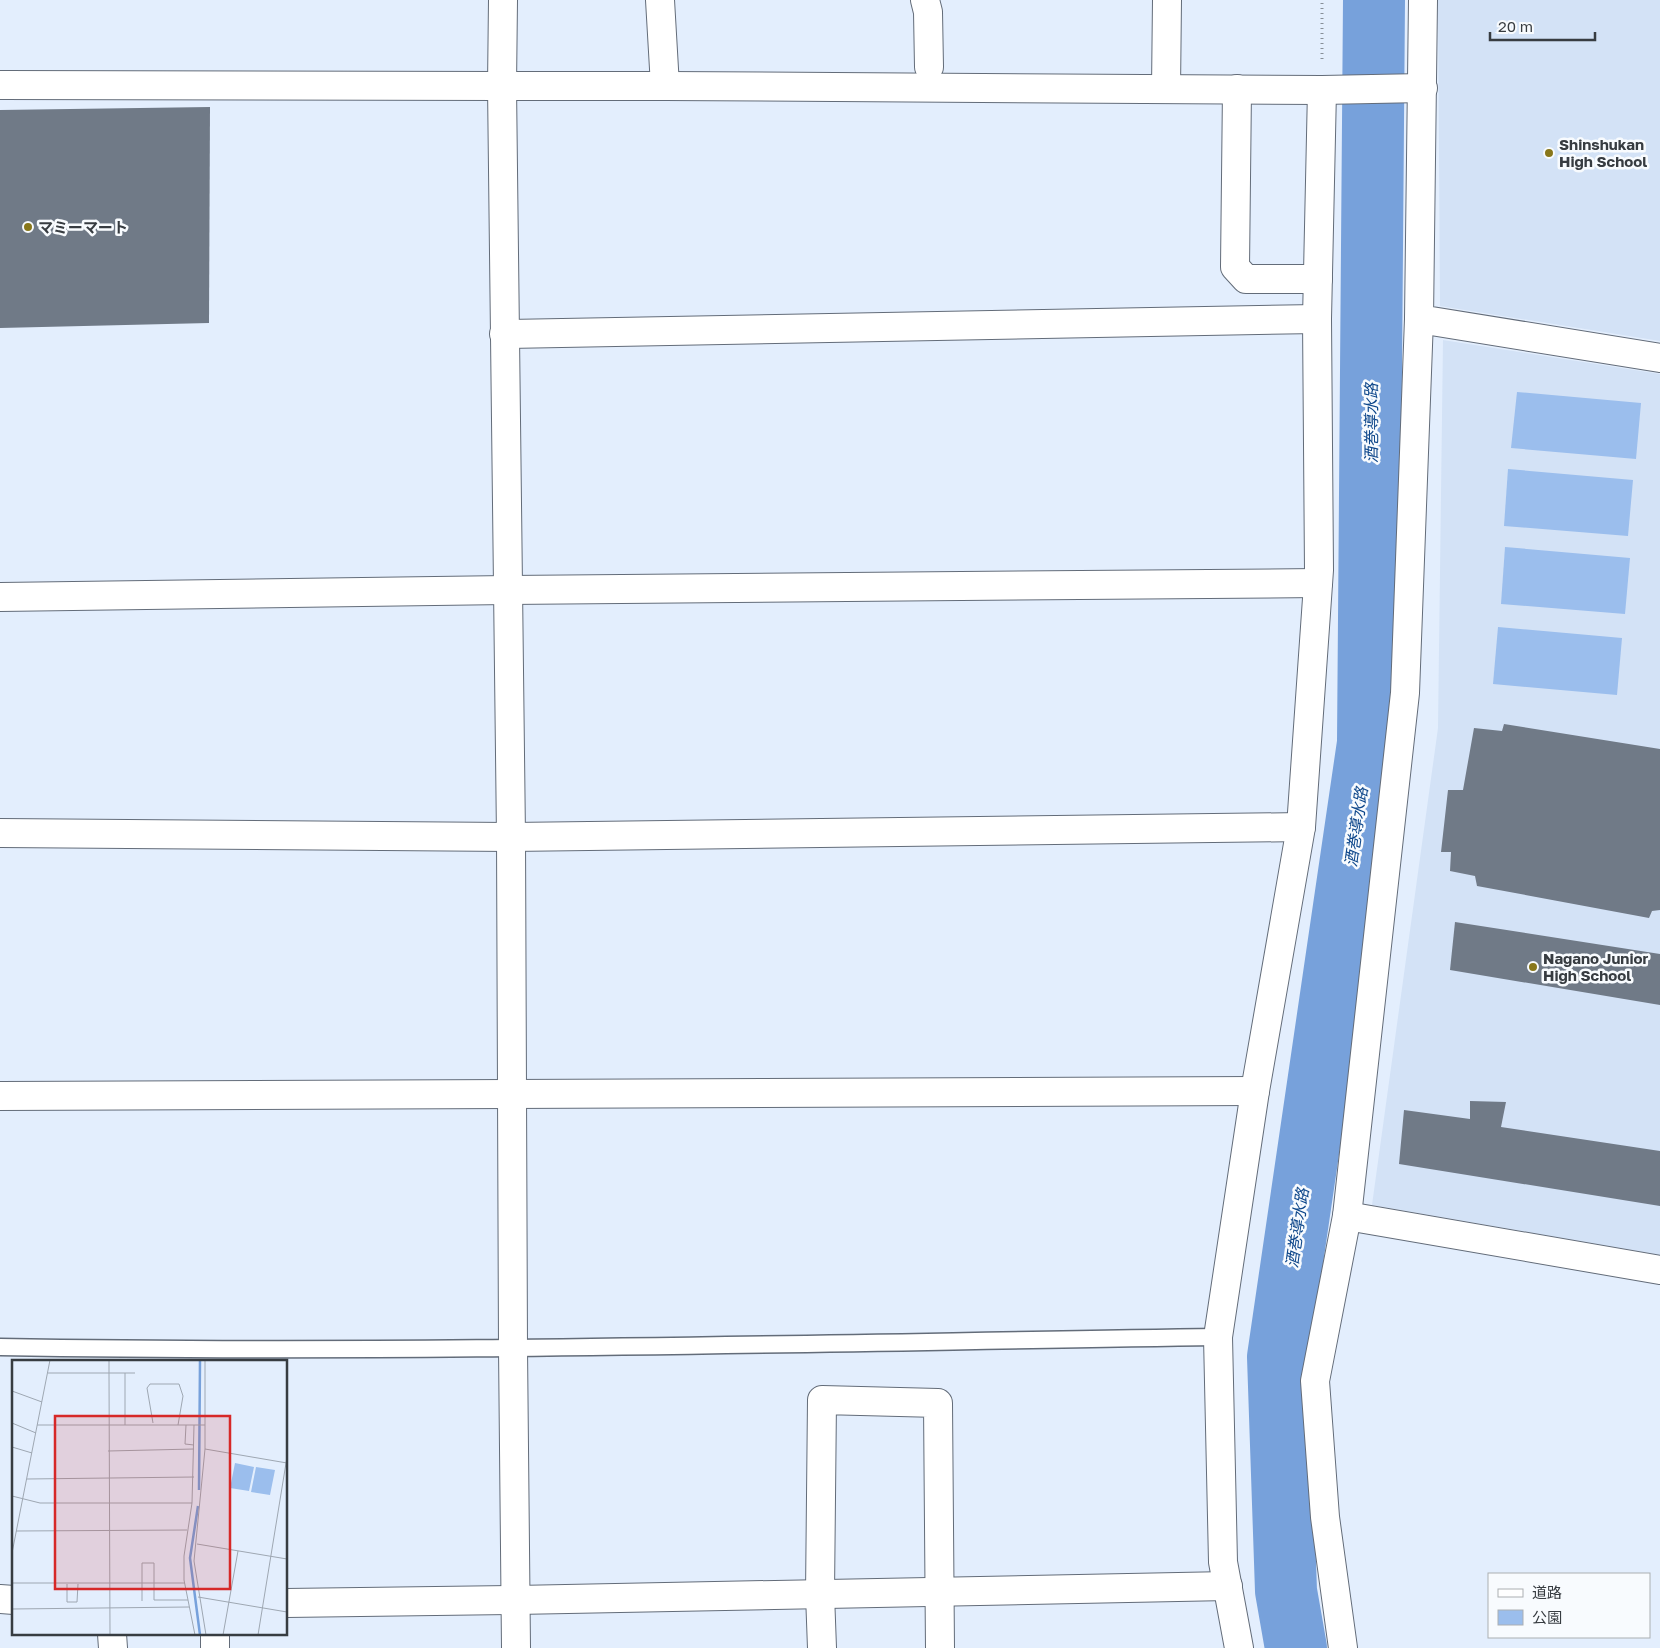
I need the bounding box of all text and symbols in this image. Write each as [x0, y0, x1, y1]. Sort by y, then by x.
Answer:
scale bar [1490, 10, 1595, 42]
text: 20 m [1498, 17, 1533, 35]
place label: Shinshukan High School [1559, 135, 1647, 170]
marker: Shinshukan High School [1543, 147, 1555, 159]
place label: マミーマート [38, 218, 128, 236]
marker: マミーマート [22, 221, 34, 233]
water label: 酒巻導水路 [1361, 381, 1381, 463]
water label: 酒巻導水路 [1341, 784, 1372, 868]
place label: Nagano Junior High School [1543, 949, 1649, 984]
marker: Nagano Junior High School [1527, 961, 1539, 973]
water label: 酒巻導水路 [1282, 1185, 1313, 1269]
inset map [12, 1360, 288, 1636]
legend [1488, 1573, 1650, 1638]
text: 道路 [1532, 1583, 1562, 1601]
text: 公園 [1532, 1608, 1562, 1626]

